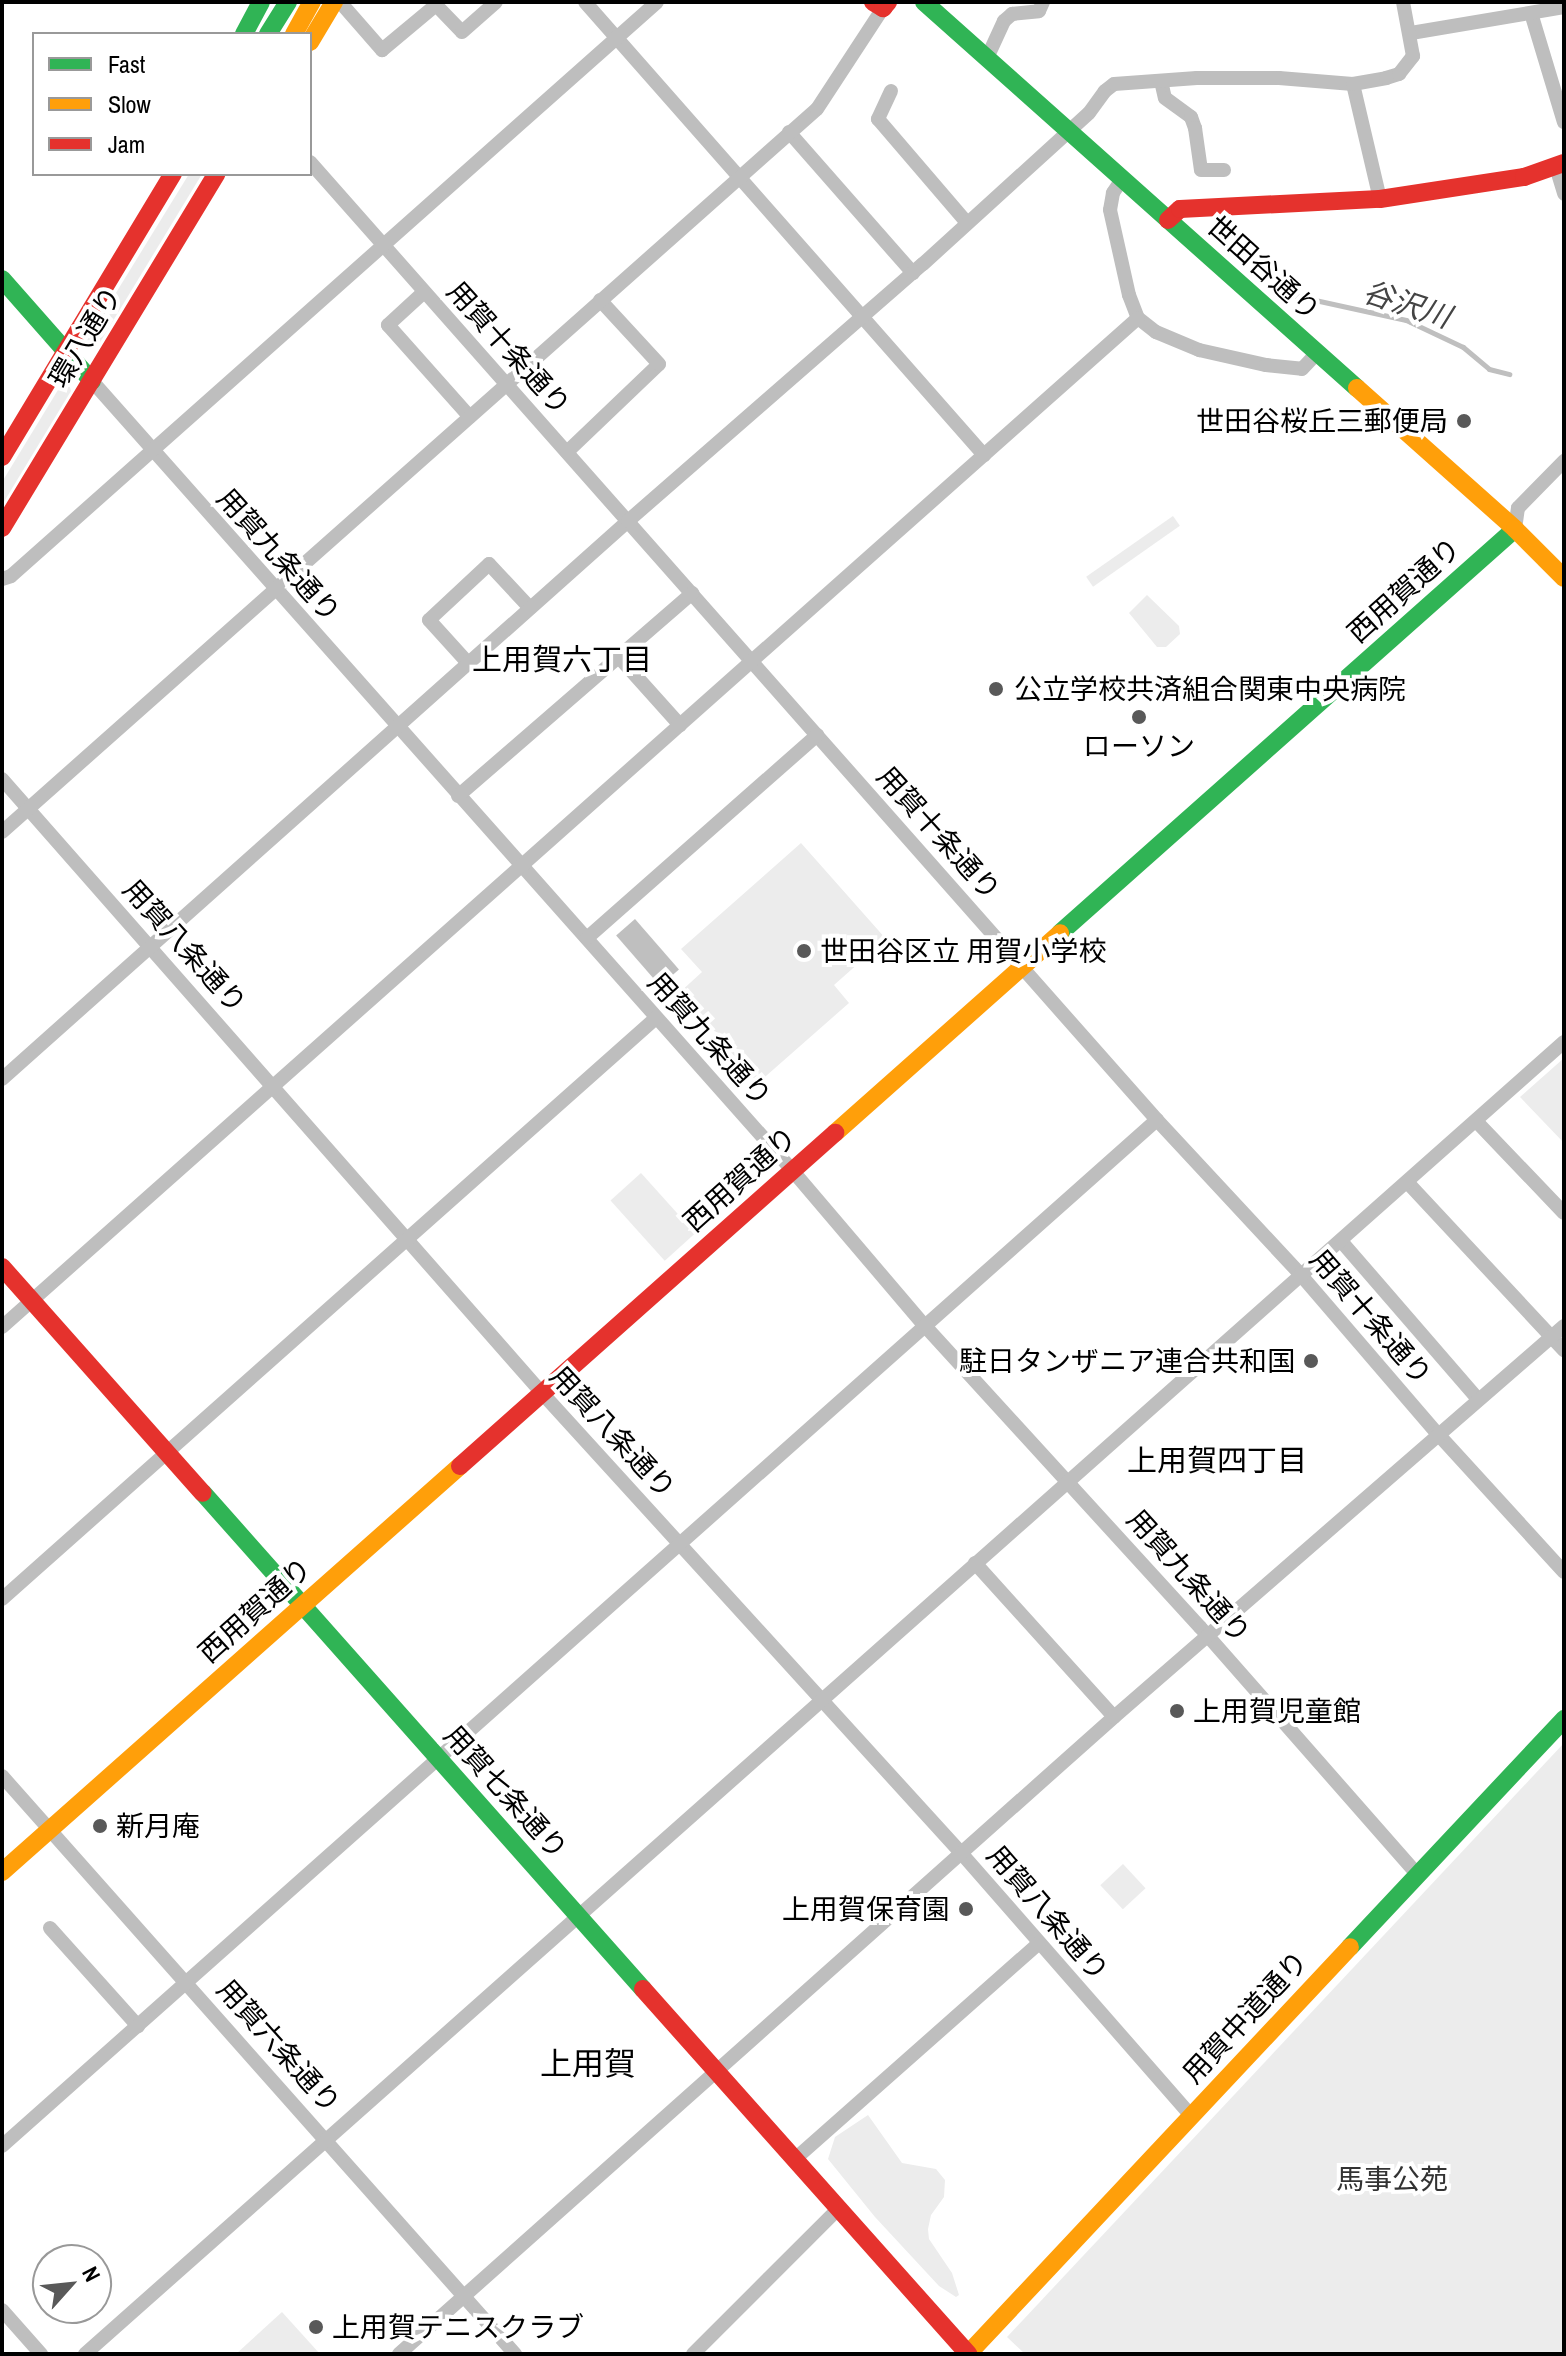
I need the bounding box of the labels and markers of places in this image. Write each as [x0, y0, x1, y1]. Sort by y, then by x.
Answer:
place label: 世田谷桜丘三郵便局 [1196, 404, 1448, 438]
marker: 世田谷桜丘三郵便局 [1455, 412, 1473, 430]
place label: 公立学校共済組合関東中央病院 [1014, 672, 1406, 706]
marker: 公立学校共済組合関東中央病院 [985, 678, 1007, 700]
marker: ローソン [1130, 708, 1148, 726]
place label: ローソン [1083, 729, 1195, 763]
place label: 世田谷区立 用賀小学校 [820, 934, 1106, 968]
marker: 世田谷区立 用賀小学校 [795, 942, 813, 960]
place label: 駐日タンザニア連合共和国 [959, 1344, 1295, 1378]
marker: 駐日タンザニア連合共和国 [1302, 1352, 1320, 1370]
place label: 上用賀児童館 [1193, 1694, 1361, 1728]
marker: 上用賀児童館 [1168, 1702, 1186, 1720]
place label: 新月庵 [116, 1809, 200, 1843]
marker: 新月庵 [91, 1817, 109, 1835]
place label: 上用賀保育園 [782, 1892, 950, 1926]
marker: 上用賀保育園 [957, 1900, 975, 1918]
place label: 上用賀テニスクラブ [332, 2310, 584, 2344]
marker: 上用賀テニスクラブ [307, 2318, 325, 2336]

